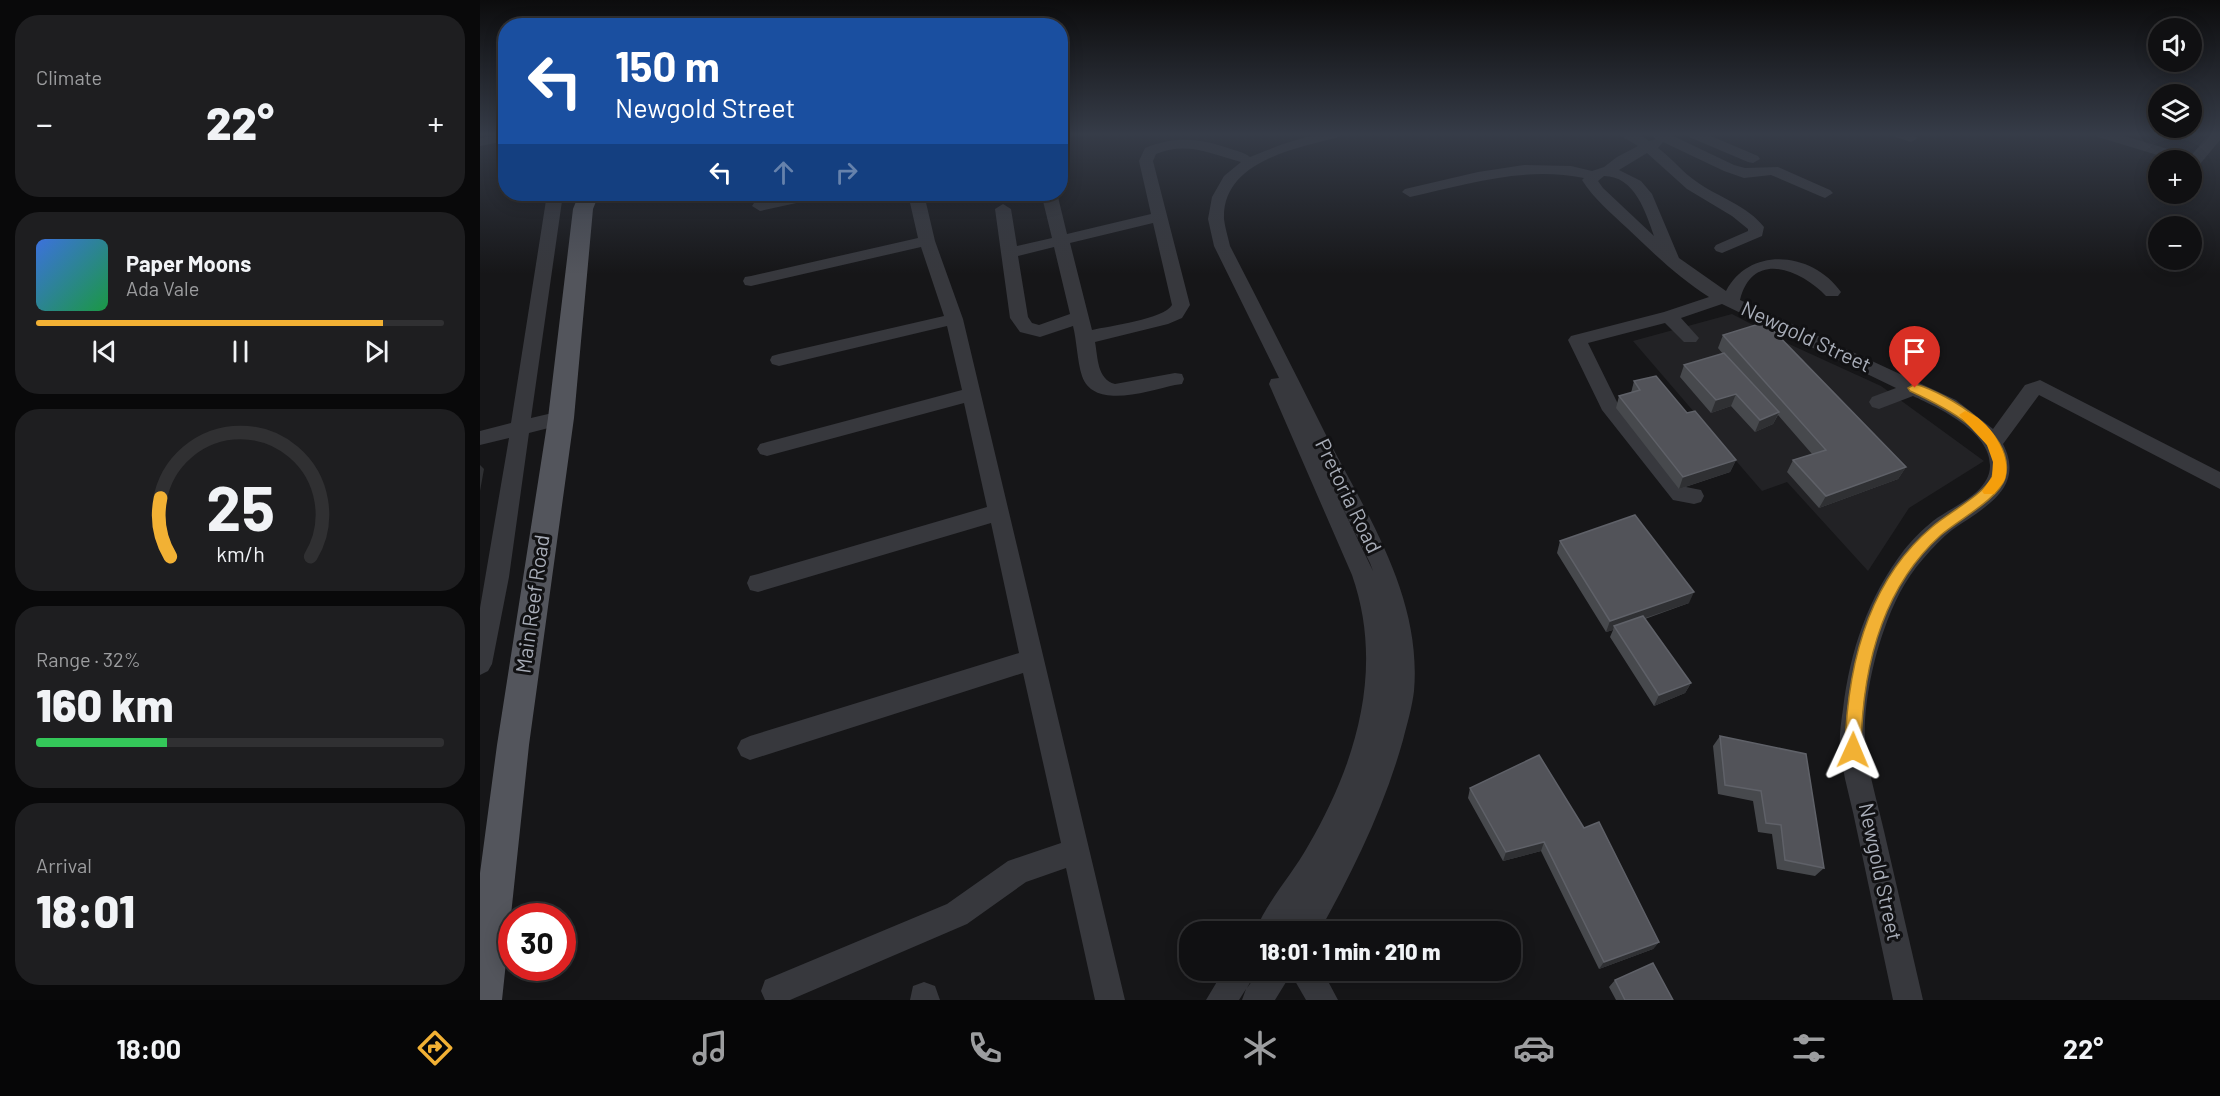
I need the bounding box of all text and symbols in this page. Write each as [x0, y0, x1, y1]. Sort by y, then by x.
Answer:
map controls [2148, 18, 2202, 270]
button: sound [2148, 18, 2202, 72]
text: 150 m [615, 40, 720, 90]
icon: left [516, 42, 594, 120]
text: Climate [36, 65, 102, 89]
button: layers [2148, 84, 2202, 138]
text: Newgold Street [615, 91, 795, 123]
text: 22° [206, 95, 274, 149]
text: − [36, 103, 53, 143]
text: + [427, 103, 444, 143]
button: + [2148, 150, 2202, 204]
icon: left [704, 156, 737, 189]
icon: ahead [767, 156, 800, 189]
icon: right [830, 156, 863, 189]
button: − [2148, 216, 2202, 270]
text: Paper Moons [126, 250, 251, 276]
text: Ada Vale [126, 276, 199, 300]
street label: Newgold Street [1738, 295, 1875, 377]
pin [1889, 326, 1940, 388]
icon: previous [88, 335, 121, 368]
icon: pause [224, 335, 257, 368]
icon: next [360, 335, 393, 368]
icon: arrive [1898, 335, 1931, 368]
street label: Pretoria Road [1311, 434, 1388, 557]
text: 25 [206, 469, 274, 543]
street label: Main Reef Road [509, 533, 554, 675]
text: km/h [216, 541, 264, 566]
text: Range · 32% [36, 647, 141, 671]
text: 160 km [36, 677, 174, 731]
position arrow [1821, 718, 1885, 782]
street label: Newgold Street [1855, 800, 1908, 943]
text: Arrival [36, 853, 92, 877]
text: 18:01 [36, 883, 135, 937]
speed limit sign: 30 [498, 903, 576, 981]
text: 18:01 · 1 min · 210 m [1260, 938, 1440, 964]
icon: directions [414, 1027, 456, 1069]
icon: music [689, 1027, 731, 1069]
icon: phone [964, 1027, 1006, 1069]
icon: climate [1239, 1027, 1281, 1069]
icon: car [1513, 1027, 1555, 1069]
icon: filters [1788, 1027, 1830, 1069]
text: 18:00 [116, 1032, 181, 1064]
text: 22° [2063, 1032, 2104, 1064]

